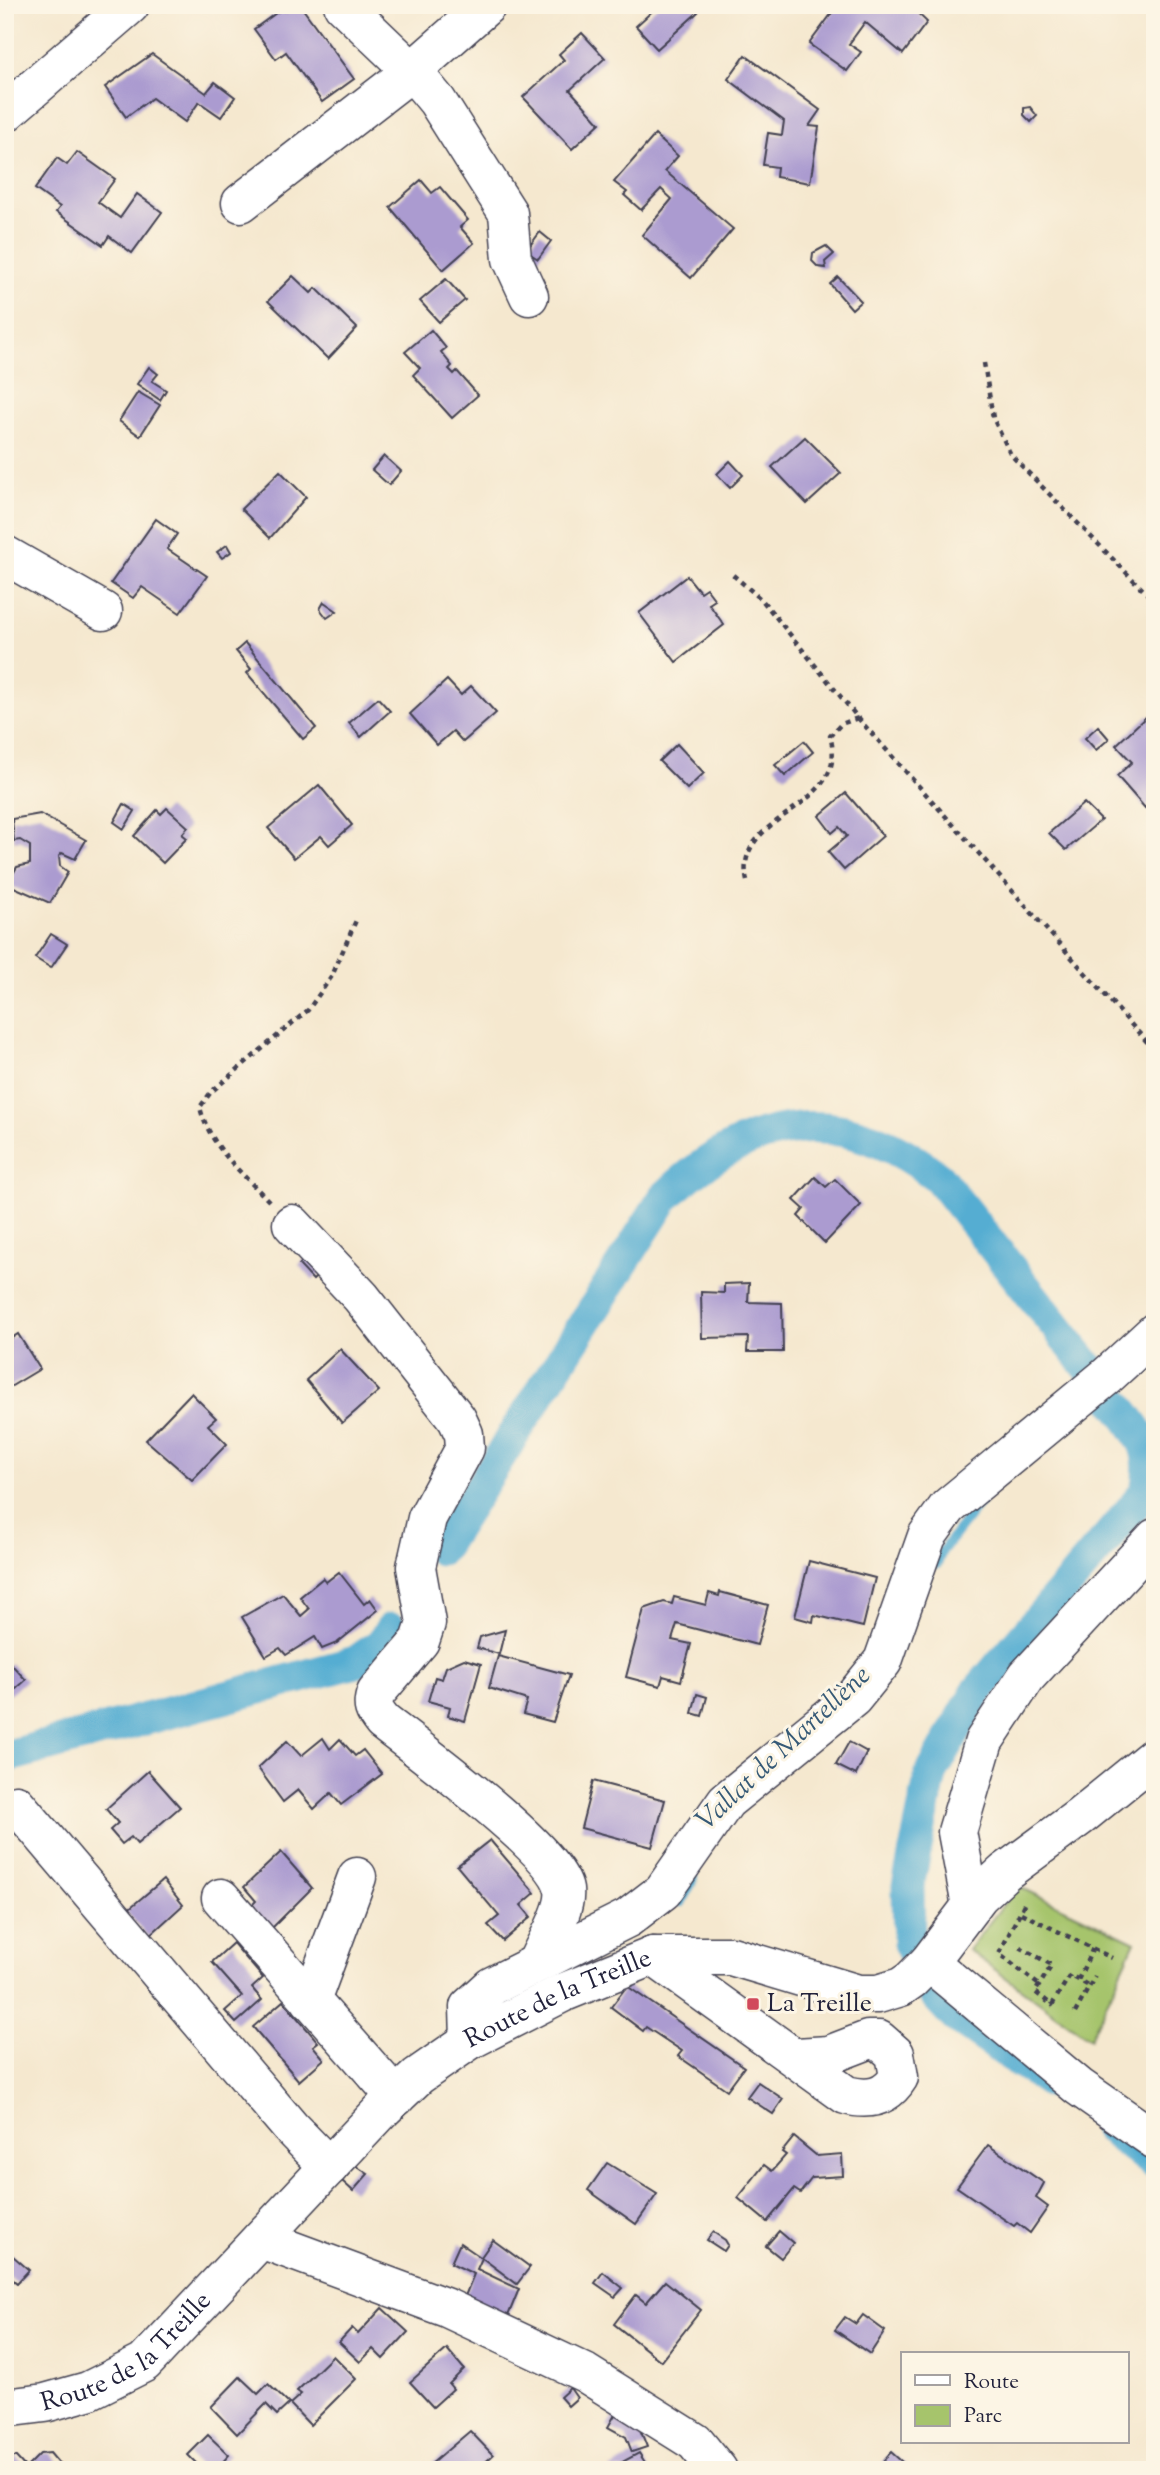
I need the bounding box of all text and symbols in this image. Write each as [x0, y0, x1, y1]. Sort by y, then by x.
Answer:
water label: Vallat de Martellène [688, 1657, 880, 1841]
street label: Route de la Treille [458, 1940, 657, 2058]
place label: La Treille [767, 1986, 872, 2023]
marker: La Treille [745, 1996, 761, 2012]
street label: Route de la Treille [37, 2284, 220, 2422]
legend [901, 2352, 1128, 2444]
text: Route [964, 2368, 1019, 2398]
text: Parc [964, 2402, 1002, 2432]

